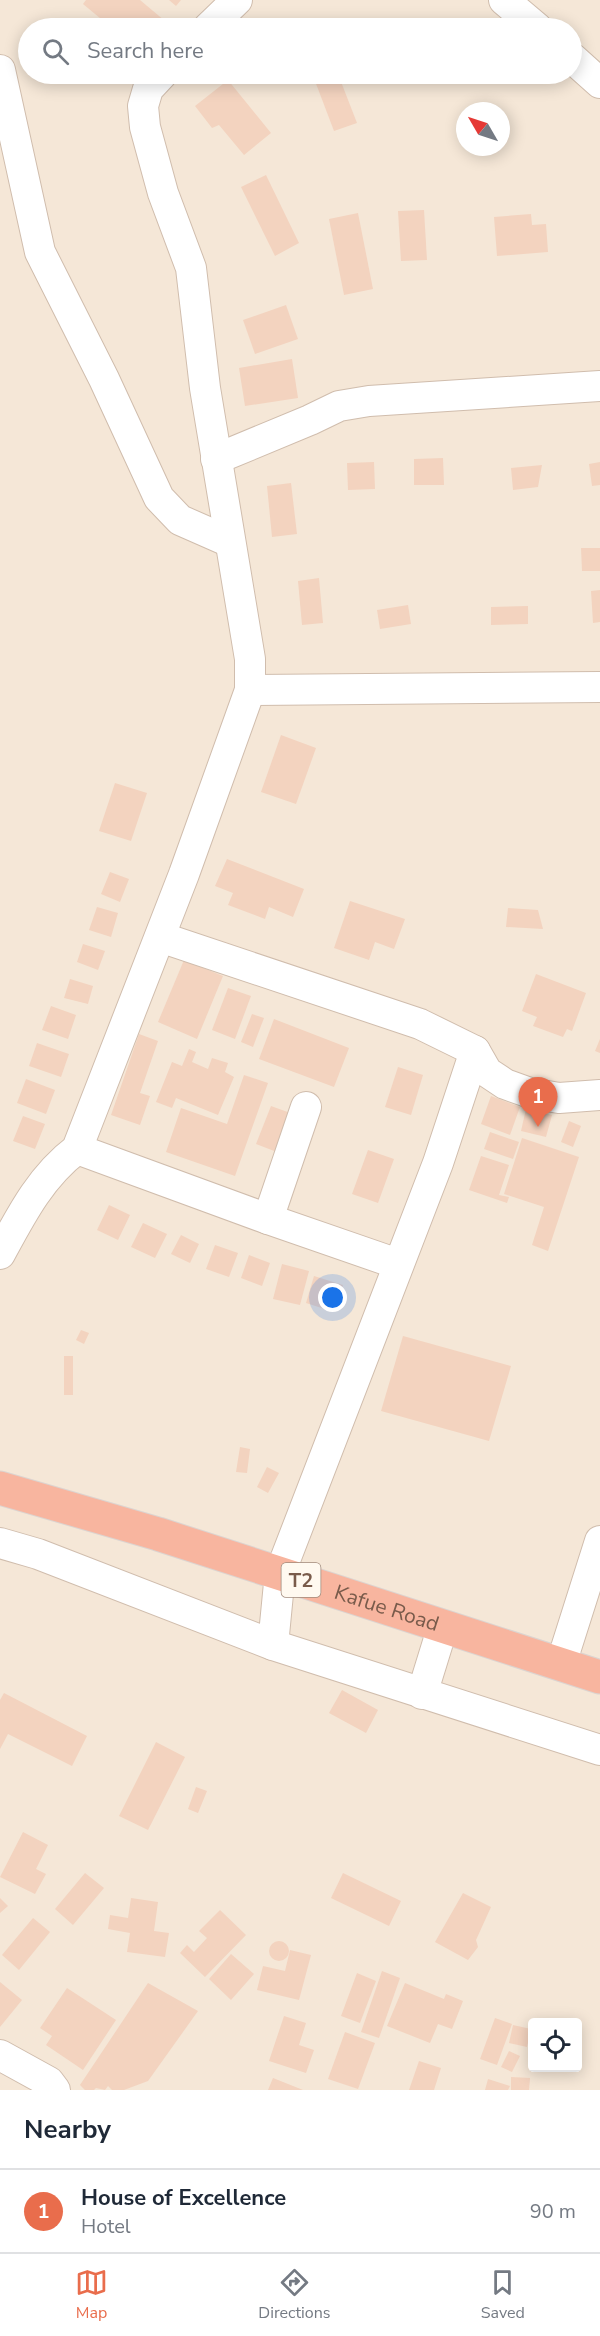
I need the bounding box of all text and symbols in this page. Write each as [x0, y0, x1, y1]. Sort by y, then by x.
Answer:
search box [18, 18, 582, 84]
icon: search [39, 35, 72, 68]
text: Search here [87, 36, 204, 66]
north arrow [456, 102, 510, 156]
pin: 1 [518, 1078, 558, 1127]
your location [318, 1283, 347, 1312]
road number: T2 [282, 1563, 320, 1597]
street label: Kafue Road [331, 1578, 443, 1638]
map controls [528, 2018, 582, 2072]
button: locate [528, 2018, 582, 2072]
text: Nearby [24, 2112, 111, 2147]
text: House of Excellence [81, 2183, 286, 2213]
text: 1 [38, 2198, 50, 2225]
text: 90 m [530, 2198, 576, 2225]
text: Hotel [81, 2213, 131, 2240]
tab: Map [75, 2266, 108, 2324]
tab: Directions [258, 2266, 330, 2324]
tab: Saved [481, 2266, 525, 2324]

